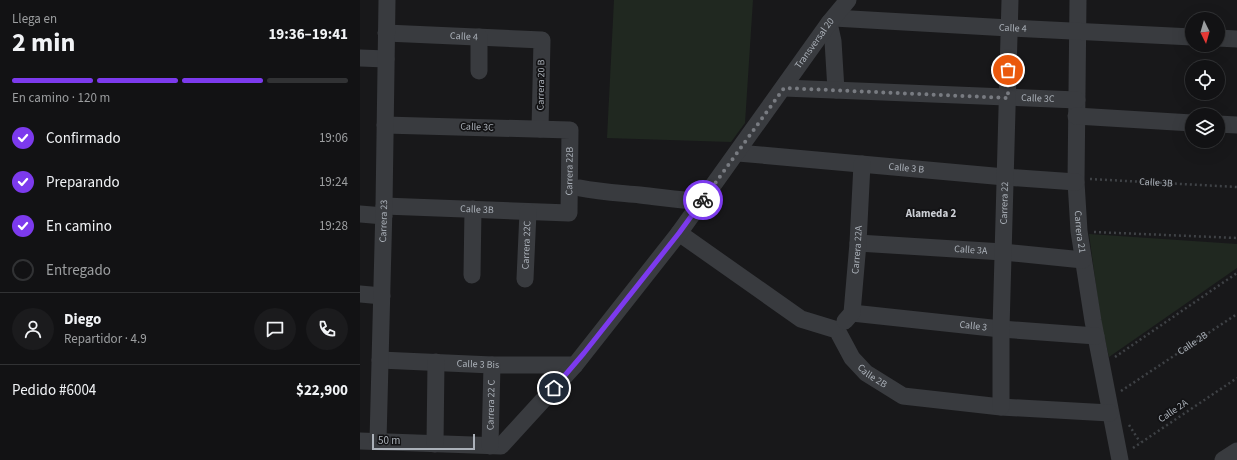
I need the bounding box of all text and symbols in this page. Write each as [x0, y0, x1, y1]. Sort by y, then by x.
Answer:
text: Llega en [12, 10, 57, 28]
north arrow [1185, 12, 1225, 52]
map controls [1185, 12, 1225, 148]
street label: Transversal 20 [791, 15, 838, 72]
street label: Calle 4 [998, 20, 1027, 36]
text: 2 min [12, 24, 75, 61]
text: 19:36–19:41 [268, 24, 348, 45]
street label: Calle 4 [450, 29, 478, 44]
pin [991, 53, 1025, 87]
street label: Carrera 20 B [534, 59, 548, 110]
icon: bag [997, 59, 1019, 81]
button: locate [1185, 60, 1225, 100]
text: En camino · 120 m [12, 89, 110, 107]
street label: Calle 3C [1021, 91, 1055, 106]
button: layers [1185, 108, 1225, 148]
street label: Calle 3C [460, 119, 494, 135]
icon: check [12, 127, 34, 149]
text: Confirmado [46, 128, 121, 149]
text: 19:06 [319, 129, 348, 147]
street label: Carrera 22B [562, 147, 577, 196]
street label: Calle 3 B [888, 160, 925, 177]
icon: check [12, 171, 34, 193]
text: Preparando [46, 172, 120, 193]
text: 19:24 [319, 173, 348, 191]
street label: Calle 3B [1139, 175, 1173, 190]
courier [683, 180, 723, 220]
street label: Carrera 22 [997, 181, 1012, 225]
icon: bike [692, 189, 714, 211]
street label: Carrera 23 [376, 200, 391, 243]
street label: Calle 3B [460, 202, 494, 217]
district label: Alameda 2 [905, 206, 956, 221]
street label: Carrera 21 [1071, 210, 1089, 254]
icon: check [12, 215, 34, 237]
text: En camino [46, 216, 112, 237]
text: 19:28 [319, 217, 348, 235]
street label: Carrera 22C [518, 220, 535, 270]
street label: Carrera 22A [848, 225, 866, 275]
street label: Calle 3A [954, 242, 988, 258]
text: Entregado [46, 260, 111, 281]
button: person [12, 308, 54, 350]
button: chat [254, 308, 296, 350]
button: phone [306, 308, 348, 350]
text: Diego [64, 309, 101, 330]
street label: Calle 3 [959, 318, 988, 334]
street label: Calle 2B [1175, 328, 1211, 359]
text: Repartidor · 4.9 [64, 330, 147, 348]
street label: Calle 3 Bis [456, 356, 499, 372]
street label: Calle 2B [854, 361, 890, 392]
pin [537, 371, 571, 405]
icon: home [543, 377, 565, 399]
street label: Carrera 22 C [483, 379, 499, 430]
text: Pedido #6004 [12, 380, 96, 401]
text: $22,900 [296, 380, 348, 401]
street label: Calle 2A [1155, 396, 1191, 426]
scale bar [372, 432, 475, 451]
text: 50 m [378, 433, 400, 448]

